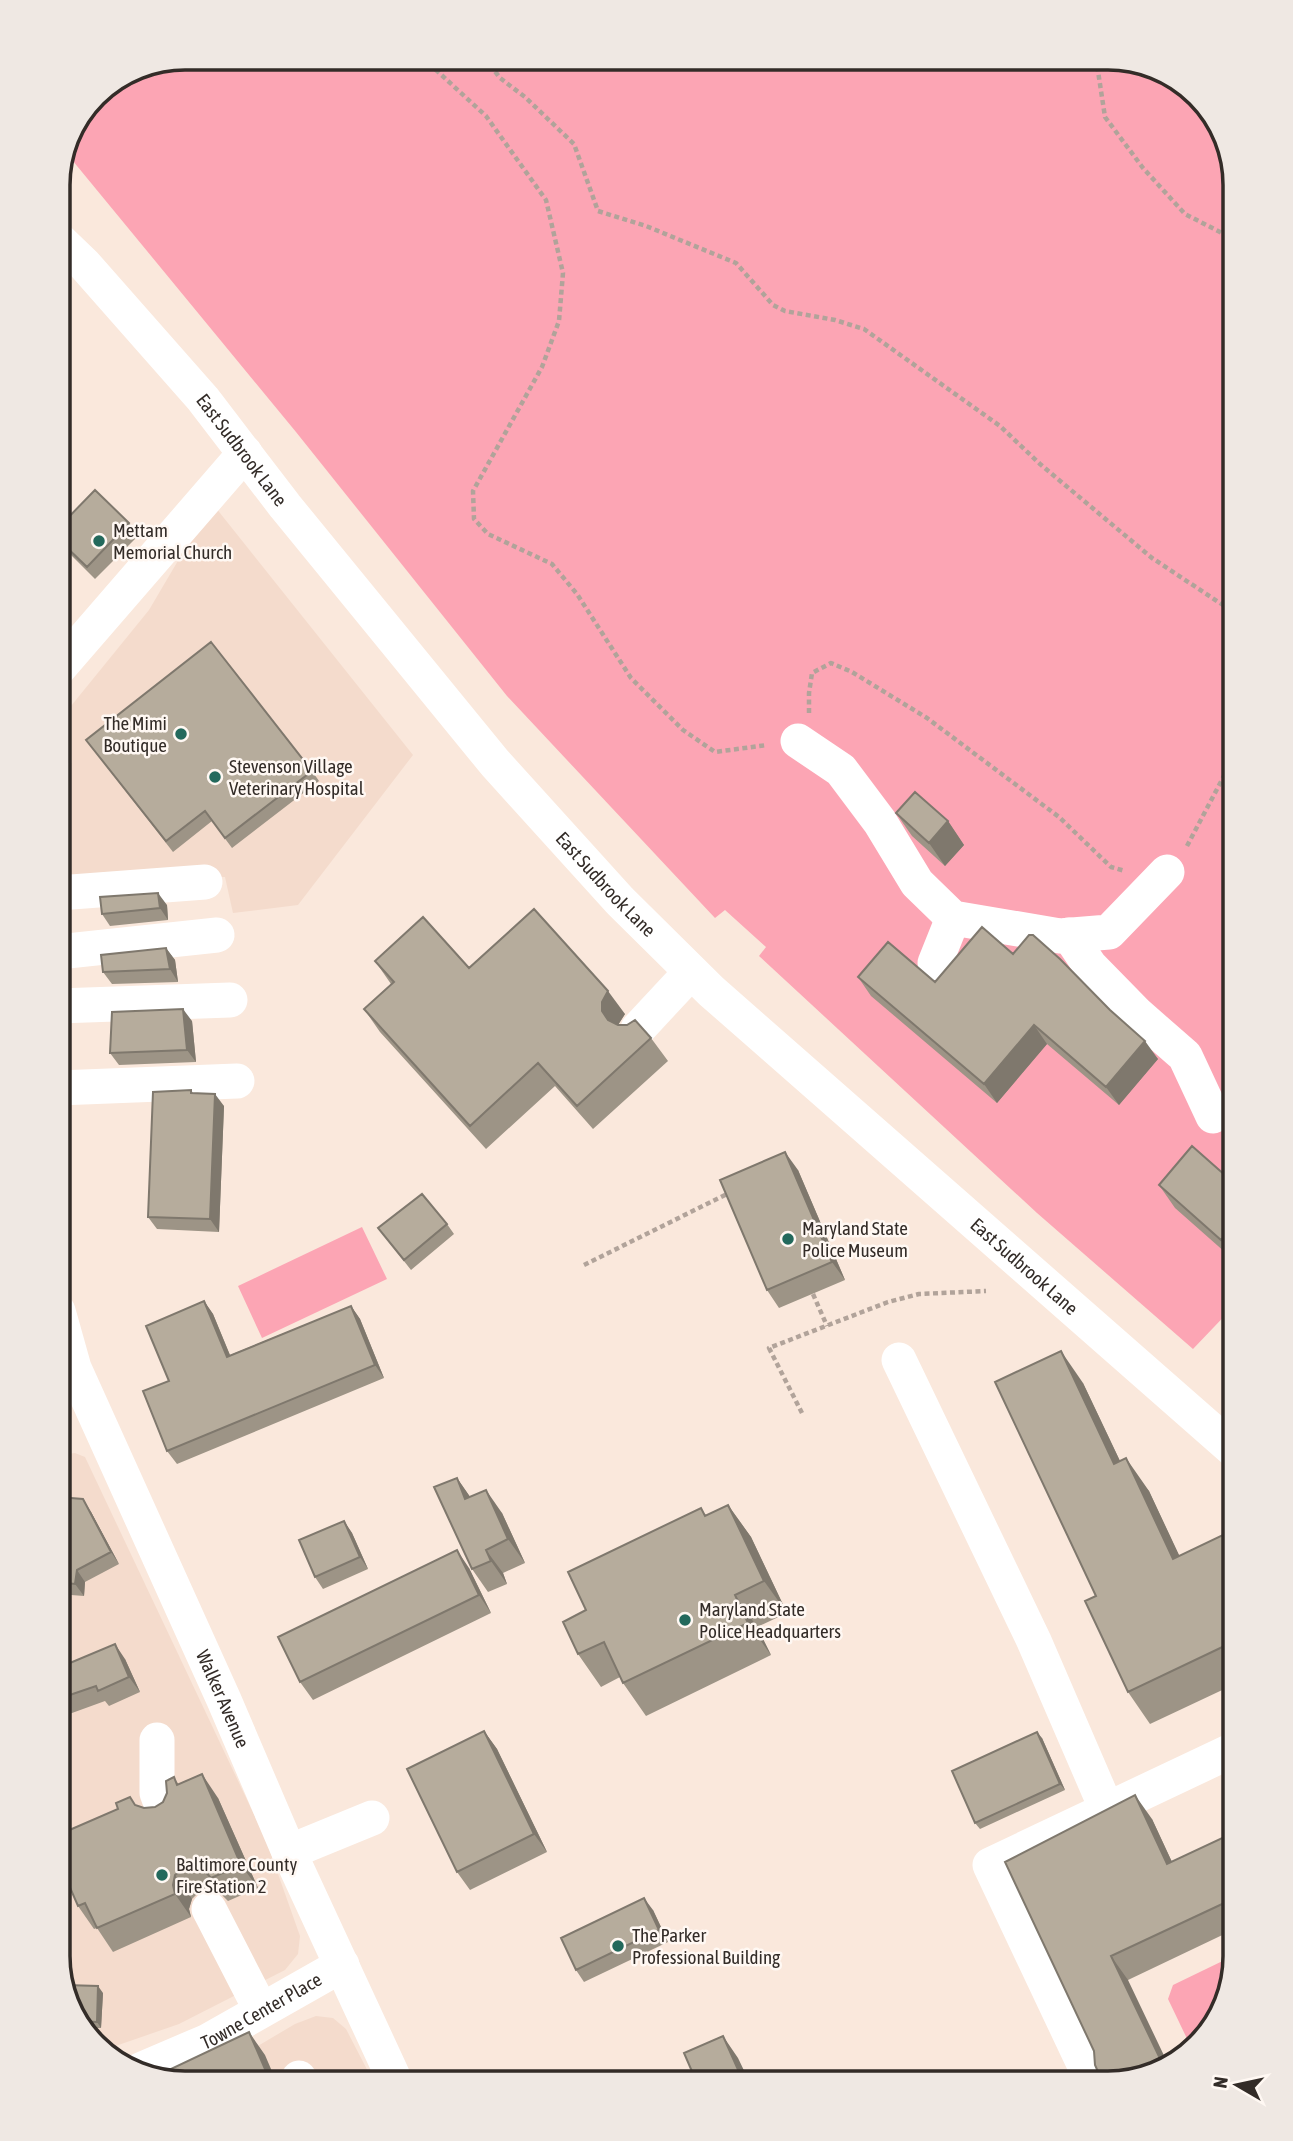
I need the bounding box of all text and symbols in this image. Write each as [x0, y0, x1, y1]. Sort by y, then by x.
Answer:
street label: East Sudbrook Lane [192, 389, 292, 510]
place label: Mettam Memorial Church [113, 519, 232, 563]
marker: Mettam Memorial Church [91, 533, 107, 549]
place label: The Mimi Boutique [103, 712, 167, 756]
marker: The Mimi Boutique [173, 726, 189, 742]
place label: Stevenson Village Veterinary Hospital [229, 755, 364, 799]
marker: Stevenson Village Veterinary Hospital [207, 769, 223, 785]
street label: East Sudbrook Lane [552, 827, 660, 941]
street label: East Sudbrook Lane [966, 1213, 1083, 1319]
place label: Maryland State Police Museum [802, 1217, 908, 1261]
marker: Maryland State Police Museum [780, 1231, 796, 1247]
place label: Maryland State Police Headquarters [699, 1598, 841, 1642]
marker: Maryland State Police Headquarters [677, 1612, 693, 1628]
street label: Walker Avenue [192, 1646, 254, 1751]
place label: Baltimore County Fire Station 2 [176, 1853, 298, 1897]
marker: Baltimore County Fire Station 2 [154, 1867, 170, 1883]
place label: The Parker Professional Building [632, 1924, 781, 1968]
marker: The Parker Professional Building [610, 1938, 626, 1954]
street label: Towne Center Place [198, 1968, 325, 2054]
north arrow [1202, 2050, 1272, 2120]
text: N [1208, 2075, 1232, 2090]

